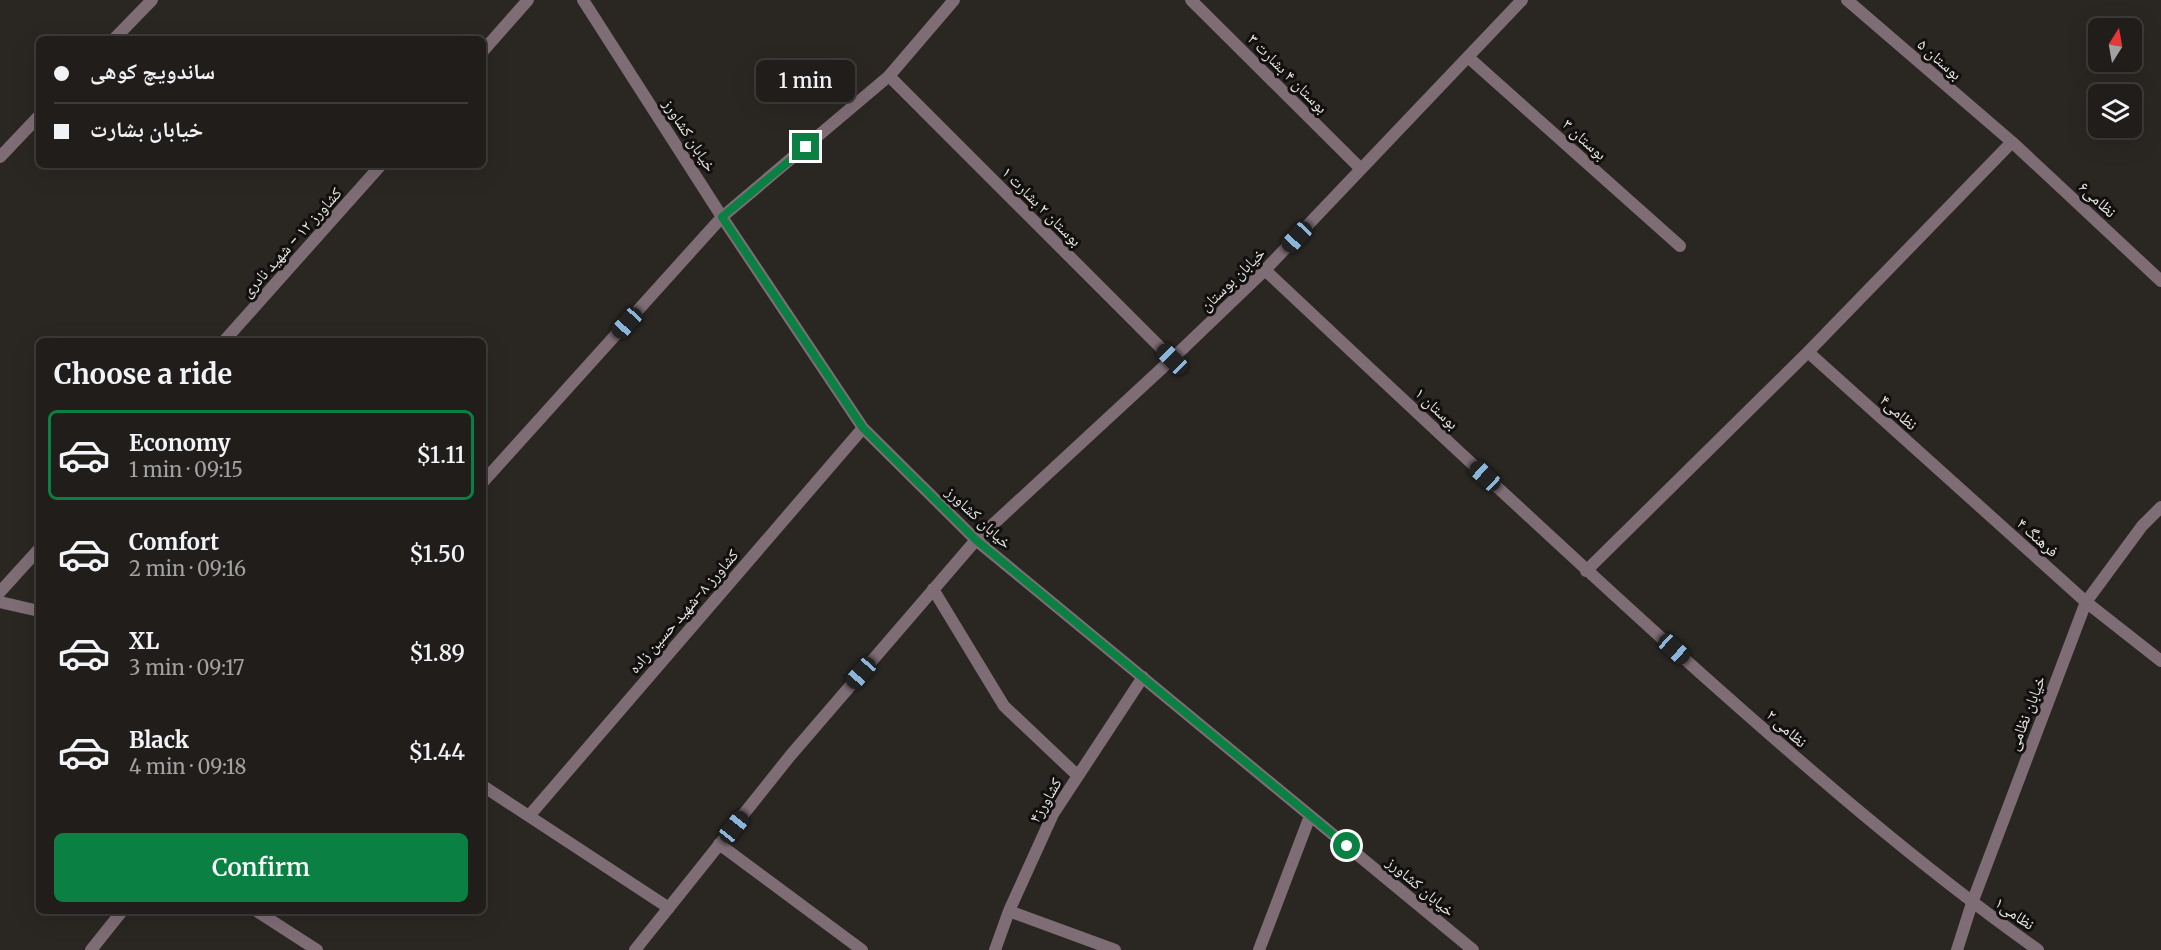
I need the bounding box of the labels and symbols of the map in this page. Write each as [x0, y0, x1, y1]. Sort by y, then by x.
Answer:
north arrow [2088, 18, 2142, 72]
street label: بوستان ۴ بشارت ۳ [1243, 29, 1332, 118]
street label: بوستان ۵ [1913, 34, 1966, 85]
callout: 1 min [756, 60, 856, 102]
street label: خیابان کشاورز [658, 94, 721, 176]
street label: بوستان ۳ [1558, 114, 1611, 165]
route end [792, 133, 819, 160]
street label: بوستان ۲ بشارت ۱ [997, 162, 1086, 251]
street label: نظامی۶ [2074, 177, 2121, 222]
street label: کشاورز ۱۲ - شهید نادری [236, 183, 347, 302]
car [1278, 218, 1316, 256]
street label: خیابان بوستان [1195, 243, 1270, 316]
car [608, 304, 646, 342]
car [1153, 340, 1191, 378]
street label: بوستان ۱ [1410, 383, 1463, 434]
street label: نظامی۴ [1875, 390, 1922, 435]
car [1466, 457, 1504, 495]
street label: خیابان کشاورز [941, 481, 1016, 553]
street label: فرهنگ ۴ [2013, 513, 2063, 561]
street label: کشاورز ۸-شهید حسین زاده [624, 545, 743, 678]
car [1655, 630, 1693, 668]
car [842, 654, 880, 692]
street label: خیابان نظامی [2003, 673, 2050, 754]
street label: نظامی ۲ [1762, 705, 1811, 752]
street label: کشاورز۴ [1024, 774, 1066, 826]
car [716, 807, 752, 847]
route start [1333, 832, 1360, 859]
street label: خیابان کشاورز [1381, 851, 1459, 921]
street label: نظامی۱ [1991, 892, 2039, 935]

